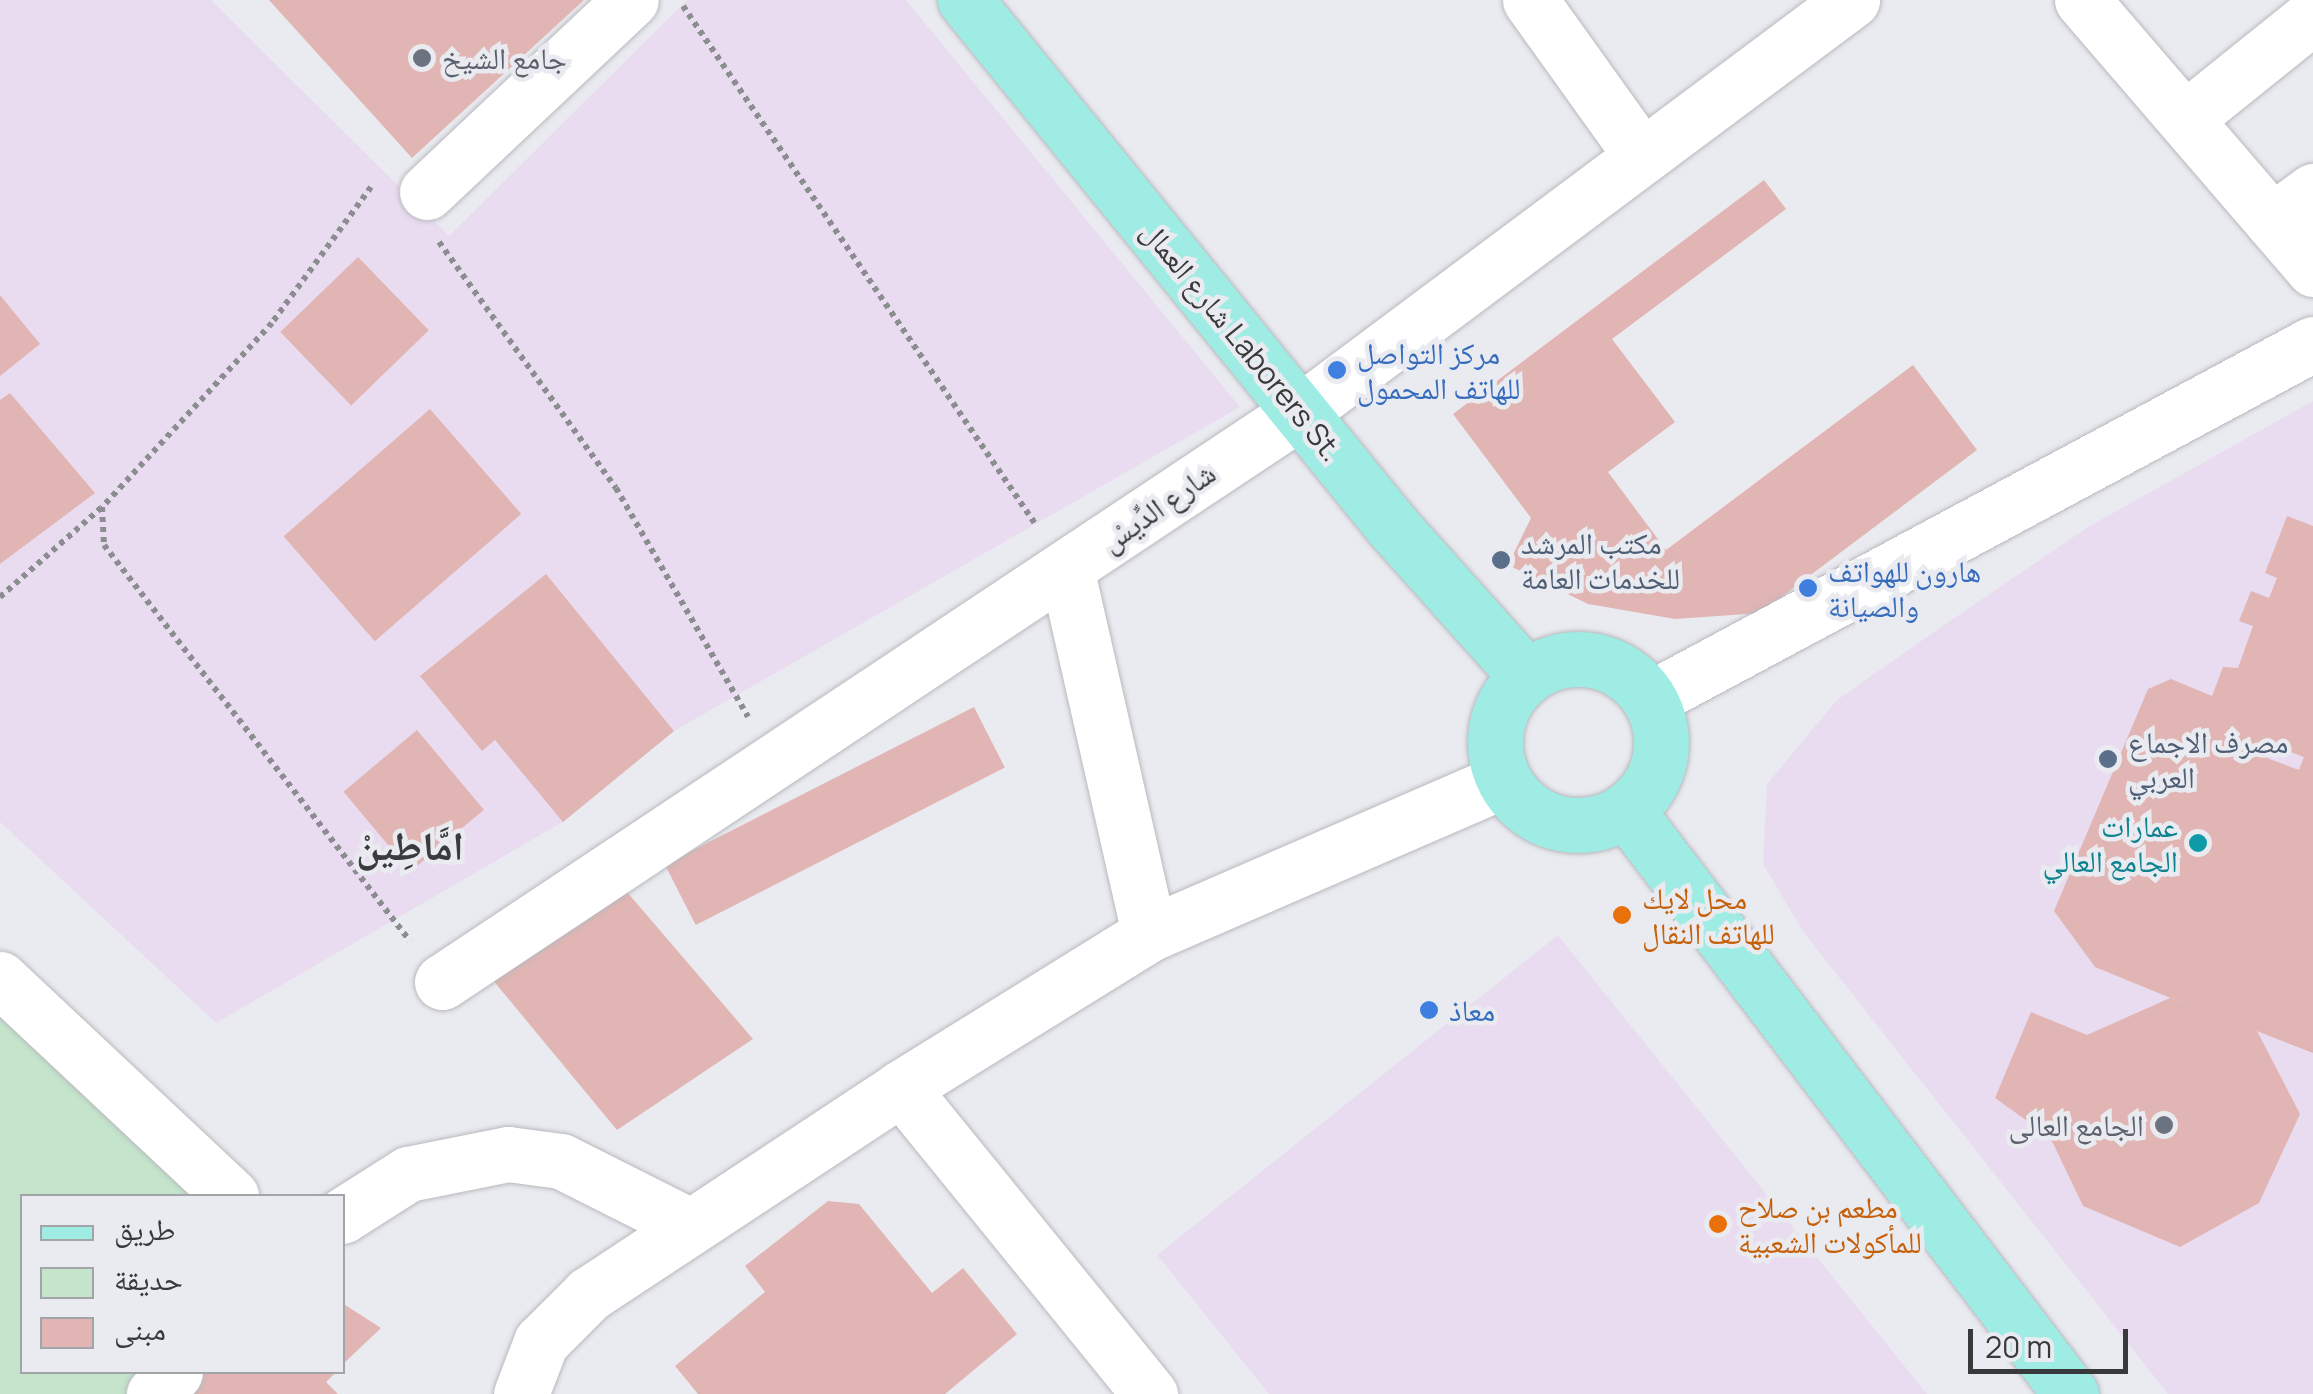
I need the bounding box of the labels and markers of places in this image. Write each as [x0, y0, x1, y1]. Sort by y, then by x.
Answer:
place label: جامع الشيخ [442, 40, 567, 76]
marker: جامع الشيخ [411, 47, 433, 69]
place label: مركز التواصل للهاتف المحمول [1357, 335, 1521, 406]
marker: مركز التواصل للهاتف المحمول [1326, 359, 1348, 381]
place label: مكتب المرشد للخدمات العامة [1521, 525, 1680, 596]
marker: مكتب المرشد للخدمات العامة [1490, 549, 1512, 571]
place label: هارون للهواتف والصيانة [1828, 553, 1981, 624]
marker: هارون للهواتف والصيانة [1797, 577, 1819, 599]
place label: مصرف الاجماع العربي [2128, 724, 2288, 794]
marker: مصرف الاجماع العربي [2097, 748, 2119, 770]
place label: عمارات الجامع العالي [2042, 808, 2178, 878]
marker: عمارات الجامع العالي [2187, 832, 2209, 854]
place label: محل لايك للهاتف النقال [1642, 880, 1775, 950]
marker: محل لايك للهاتف النقال [1611, 904, 1633, 926]
place label: معاذ [1449, 992, 1495, 1028]
marker: معاذ [1418, 999, 1440, 1021]
place label: الجامع العالى [2008, 1107, 2144, 1143]
marker: الجامع العالى [2153, 1114, 2175, 1136]
place label: مطعم بن صلاح للمأكولات الشعبية [1738, 1189, 1922, 1260]
marker: مطعم بن صلاح للمأكولات الشعبية [1707, 1213, 1729, 1235]

